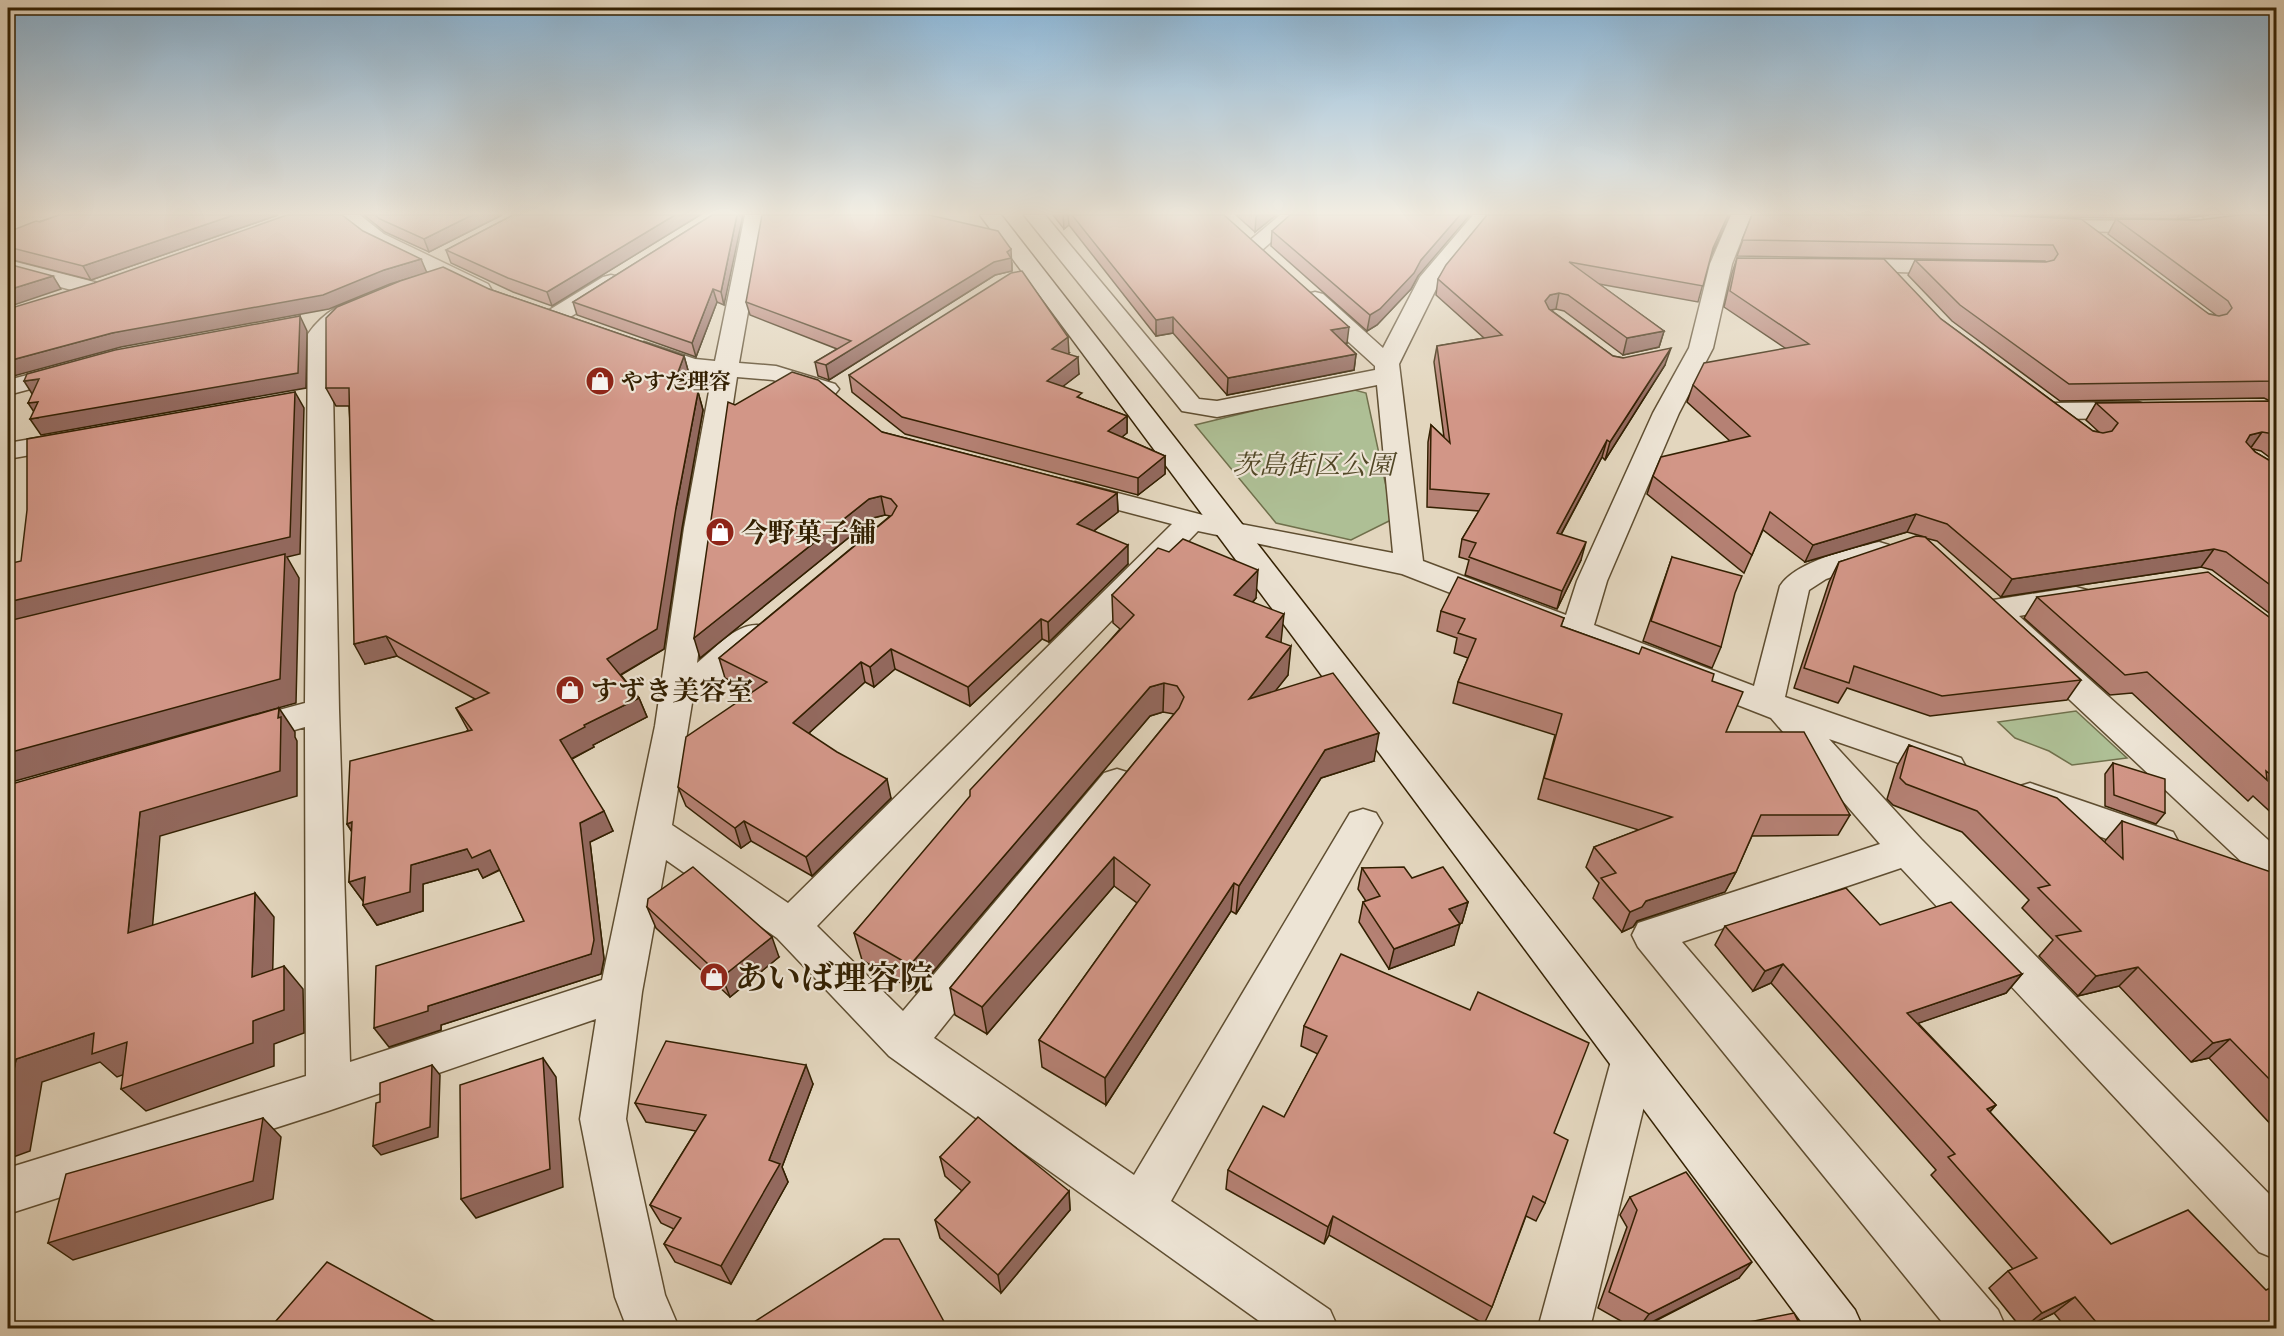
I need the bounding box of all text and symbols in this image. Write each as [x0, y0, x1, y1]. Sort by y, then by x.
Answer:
shop icon: やすだ理容 [584, 365, 616, 397]
place label: やすだ理容 [621, 367, 731, 396]
park label: 茨島街区公園 [1232, 447, 1398, 482]
place label: 今野菓子舗 [741, 515, 876, 550]
shop icon: 今野菓子舗 [704, 516, 736, 548]
place label: すずき美容室 [591, 673, 753, 708]
shop icon: すずき美容室 [554, 674, 586, 706]
place label: あいば理容院 [735, 956, 933, 999]
shop icon: あいば理容院 [698, 961, 730, 993]

